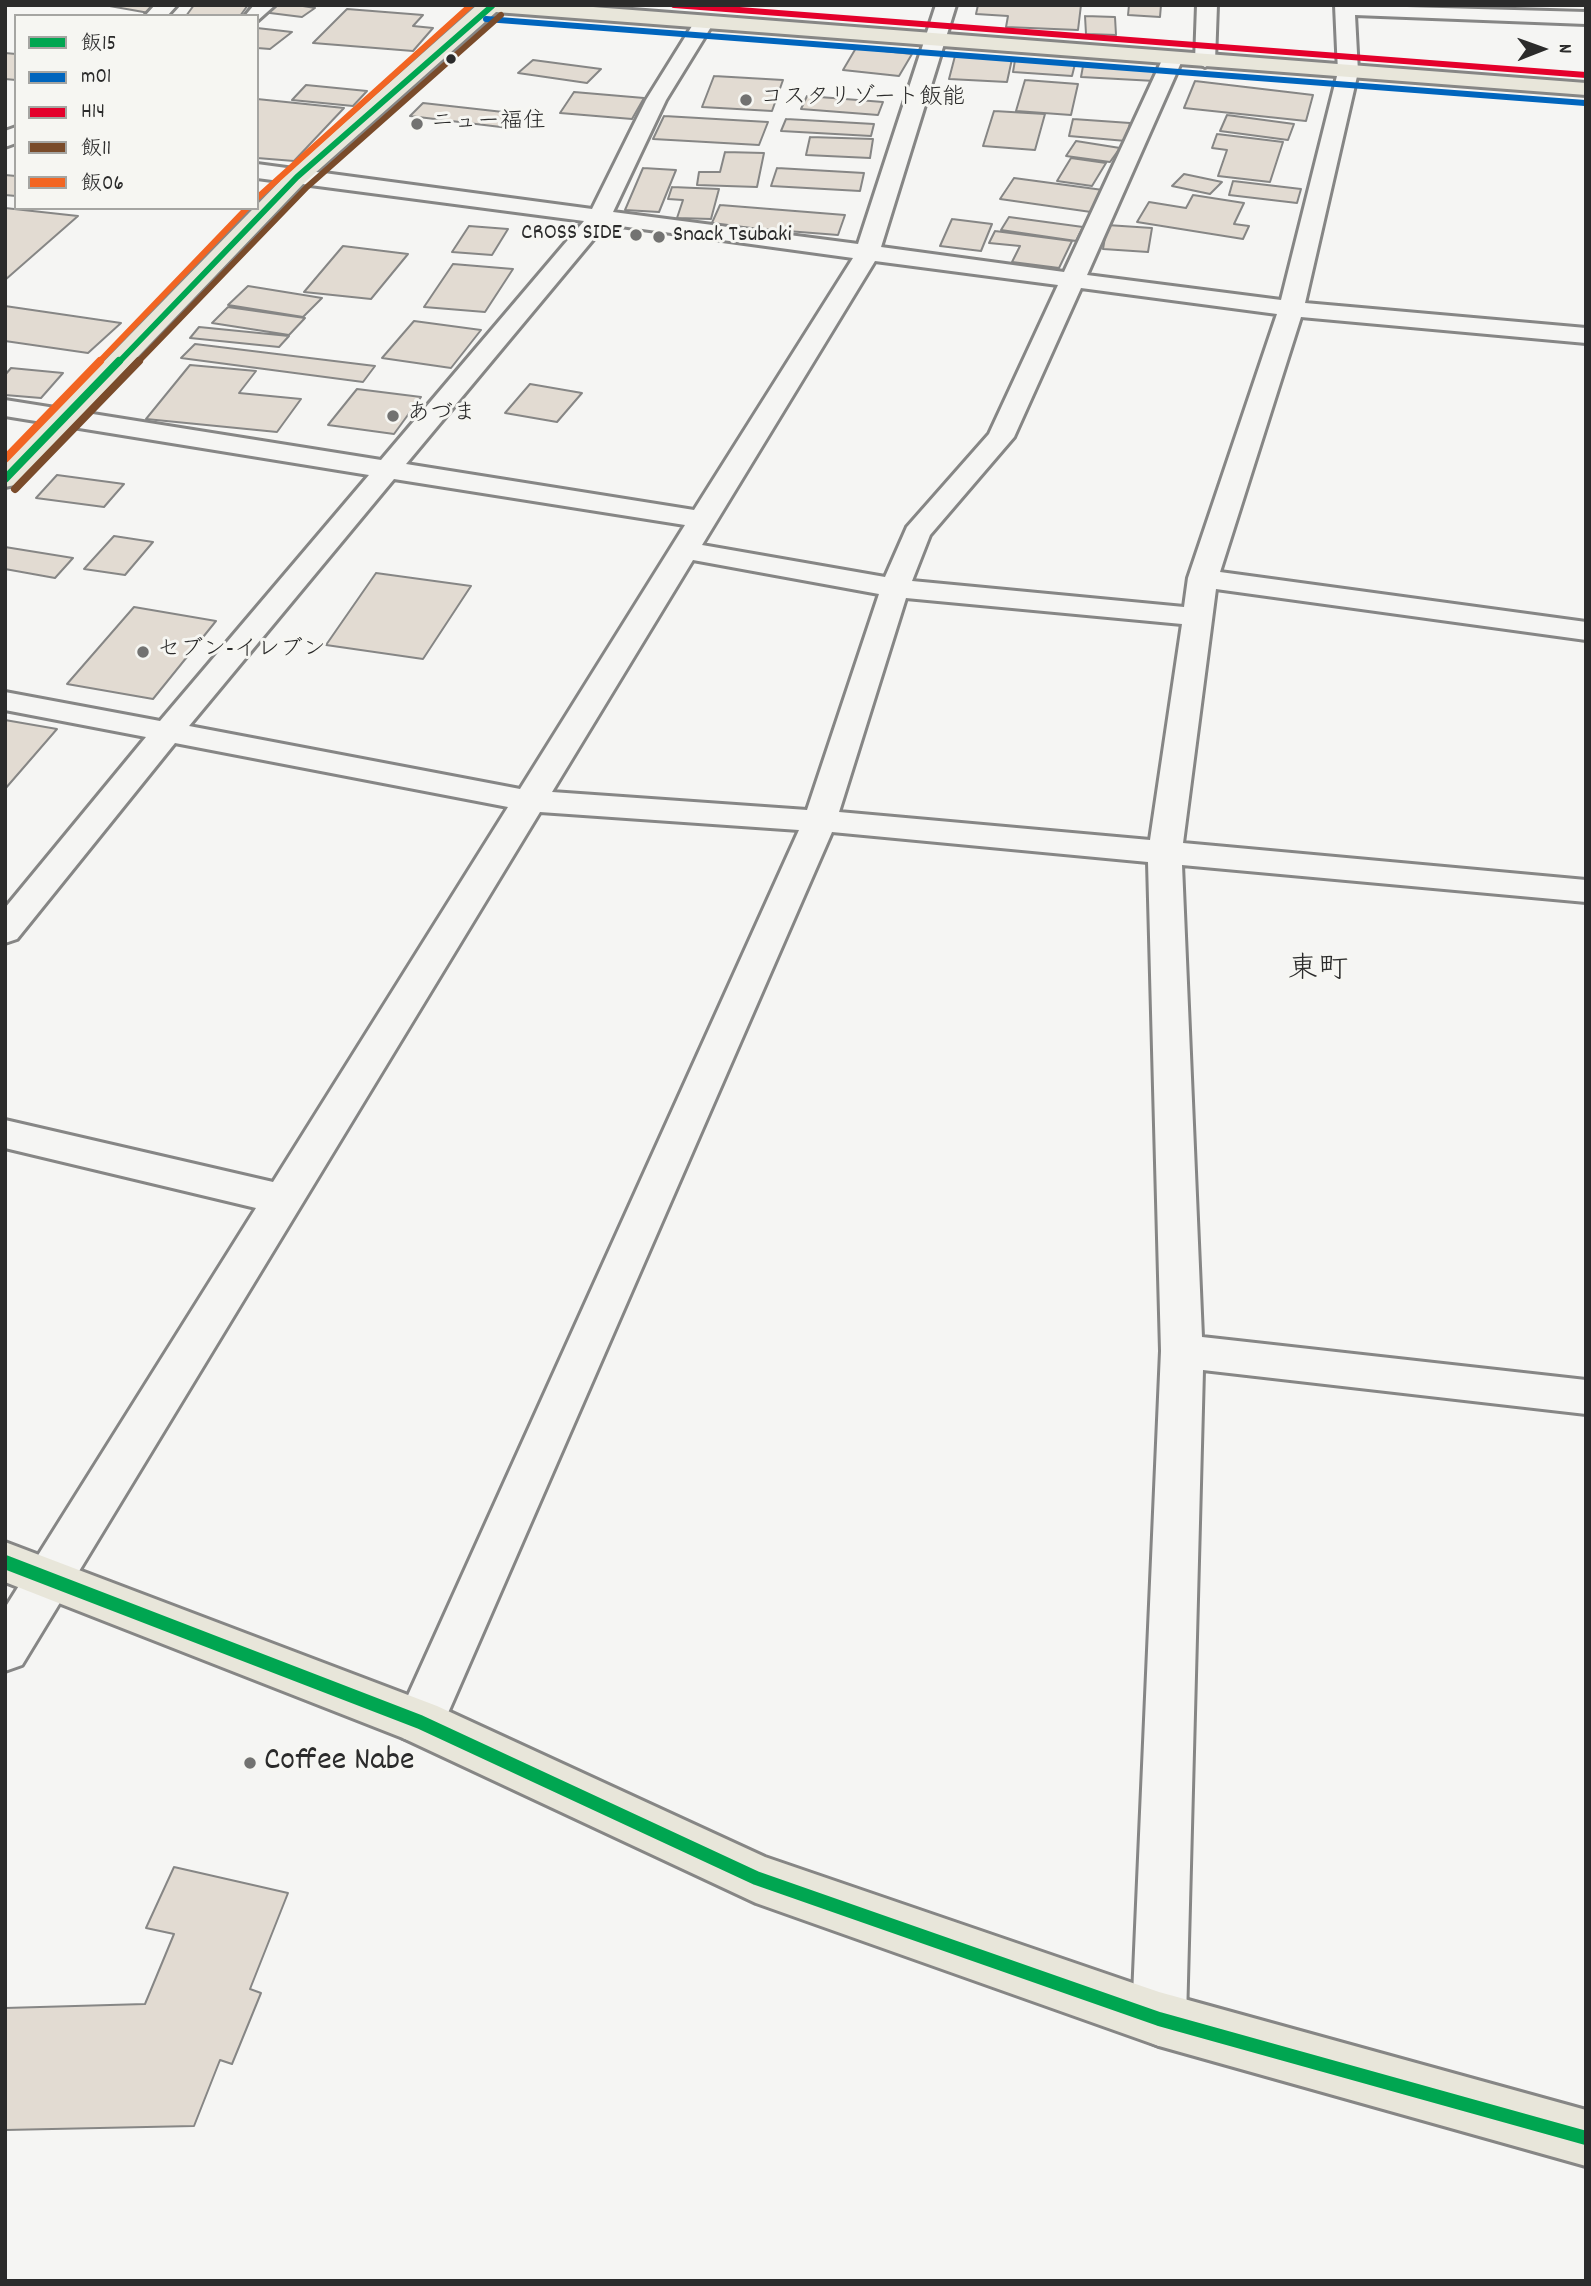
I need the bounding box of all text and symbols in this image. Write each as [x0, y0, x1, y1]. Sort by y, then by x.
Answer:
legend [14, 14, 259, 210]
north arrow [1507, 14, 1577, 84]
text: 飯15 [81, 30, 116, 60]
text: N [1550, 44, 1577, 54]
unlabelled marker [444, 52, 458, 66]
text: m01 [81, 63, 111, 93]
place label: コスタリゾート飯能 [760, 86, 965, 114]
marker: コスタリゾート飯能 [738, 92, 754, 108]
text: H14 [81, 98, 105, 128]
place label: ニュー福住 [431, 110, 546, 138]
marker: ニュー福住 [409, 116, 425, 132]
text: 飯11 [81, 135, 111, 165]
text: 飯06 [81, 170, 124, 200]
place label: CROSS SIDE [521, 221, 622, 249]
place label: Snack Tsubaki [673, 223, 792, 251]
marker: CROSS SIDE [628, 227, 644, 243]
marker: Snack Tsubaki [651, 229, 667, 245]
place label: あづま [407, 402, 476, 430]
marker: あづま [385, 408, 401, 424]
place label: セブン-イレブン [157, 638, 326, 666]
marker: セブン-イレブン [135, 644, 151, 660]
district label: 東町 [1288, 955, 1348, 991]
place label: Coffee Nabe [264, 1743, 415, 1783]
marker: Coffee Nabe [242, 1755, 258, 1771]

